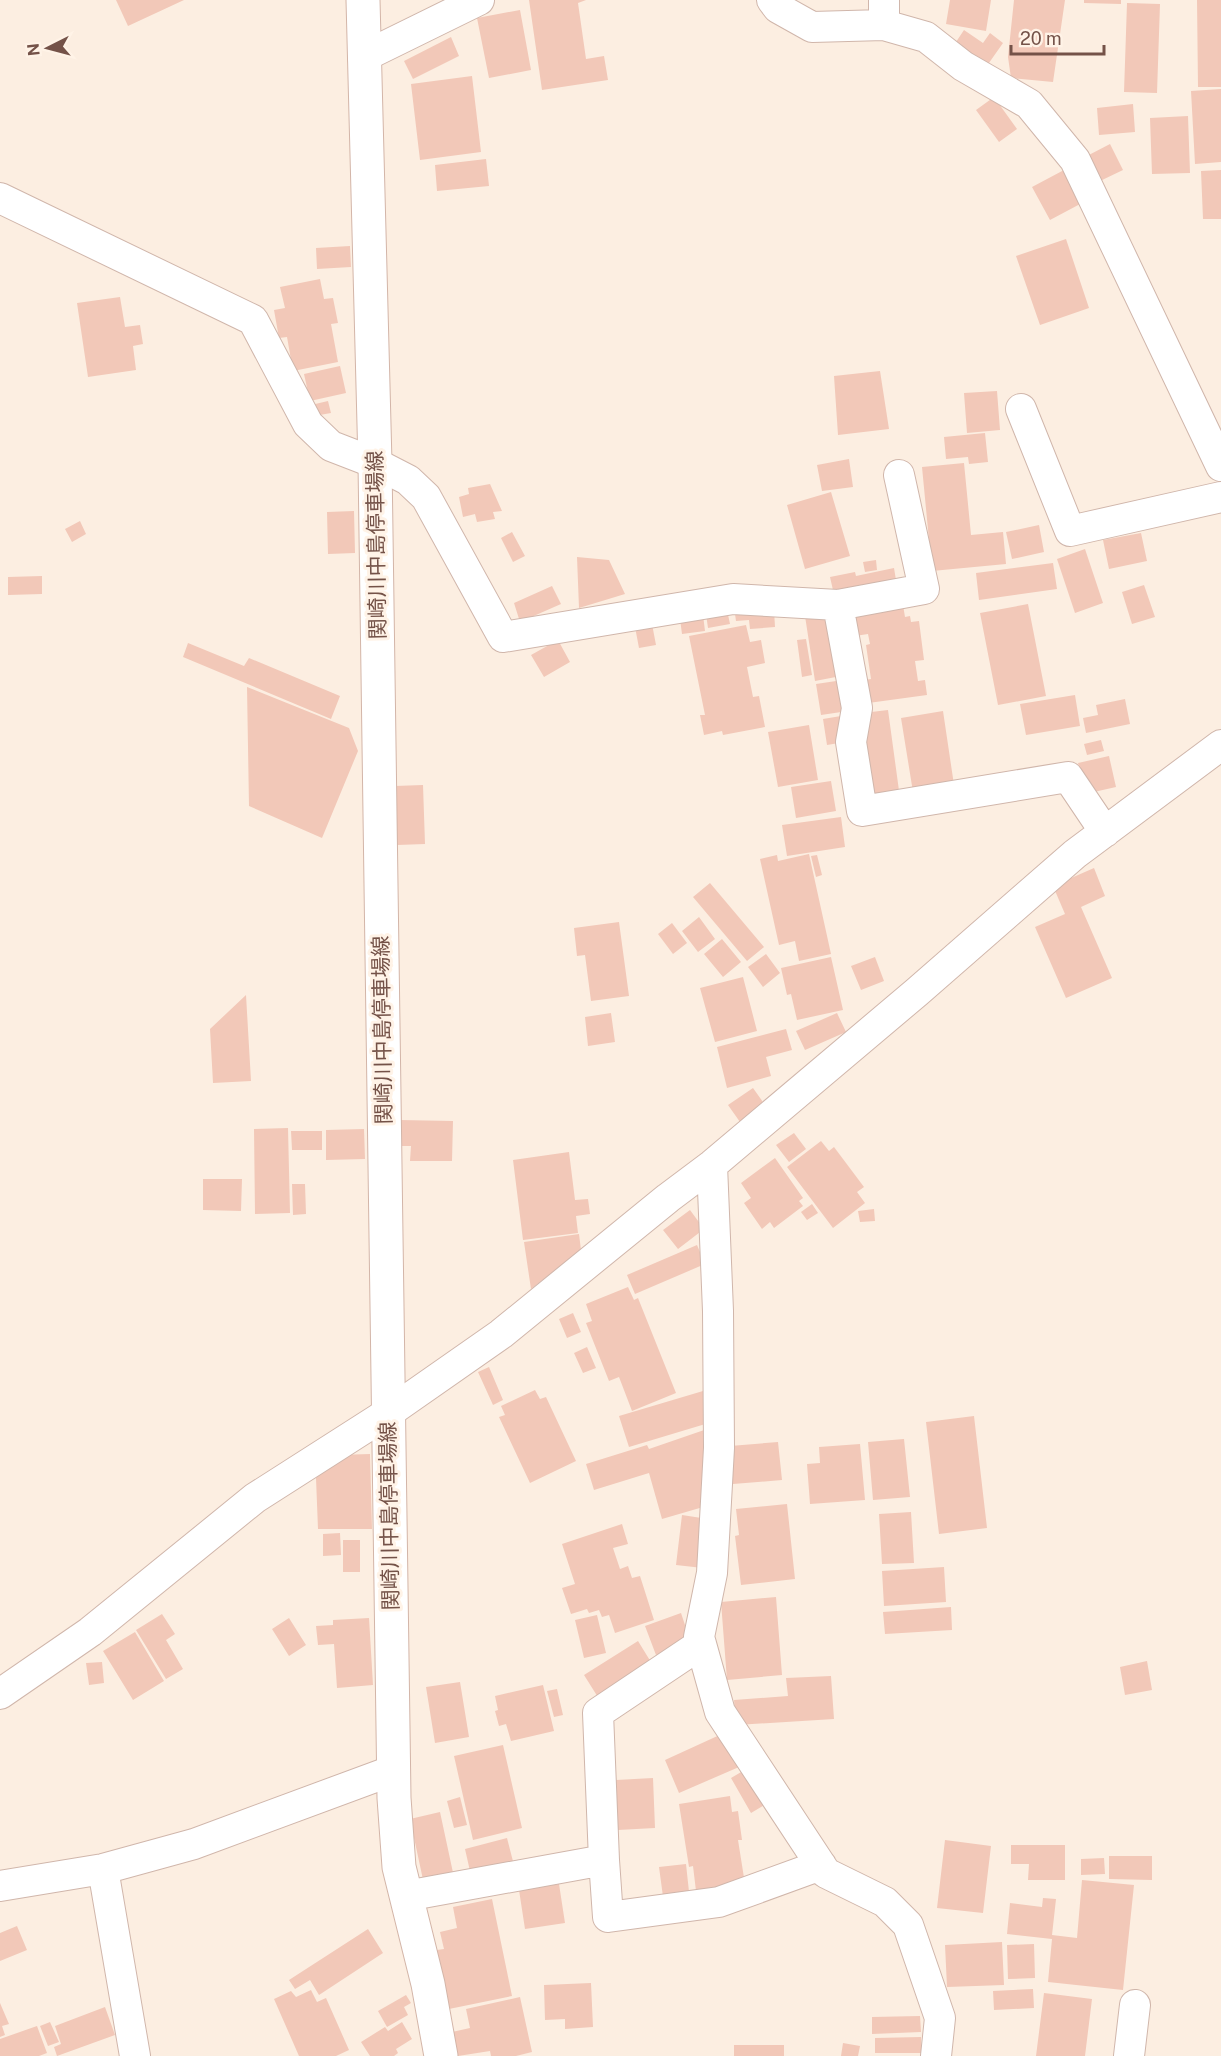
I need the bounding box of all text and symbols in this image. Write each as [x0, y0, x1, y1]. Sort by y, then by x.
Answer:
north arrow [18, 18, 78, 78]
scale bar [1011, 18, 1104, 56]
text: 20 m [1020, 28, 1062, 49]
text: N [23, 42, 44, 57]
street label: 関崎川中島停車場線 [362, 450, 390, 640]
street label: 関崎川中島停車場線 [368, 935, 396, 1125]
street label: 関崎川中島停車場線 [375, 1421, 403, 1611]

